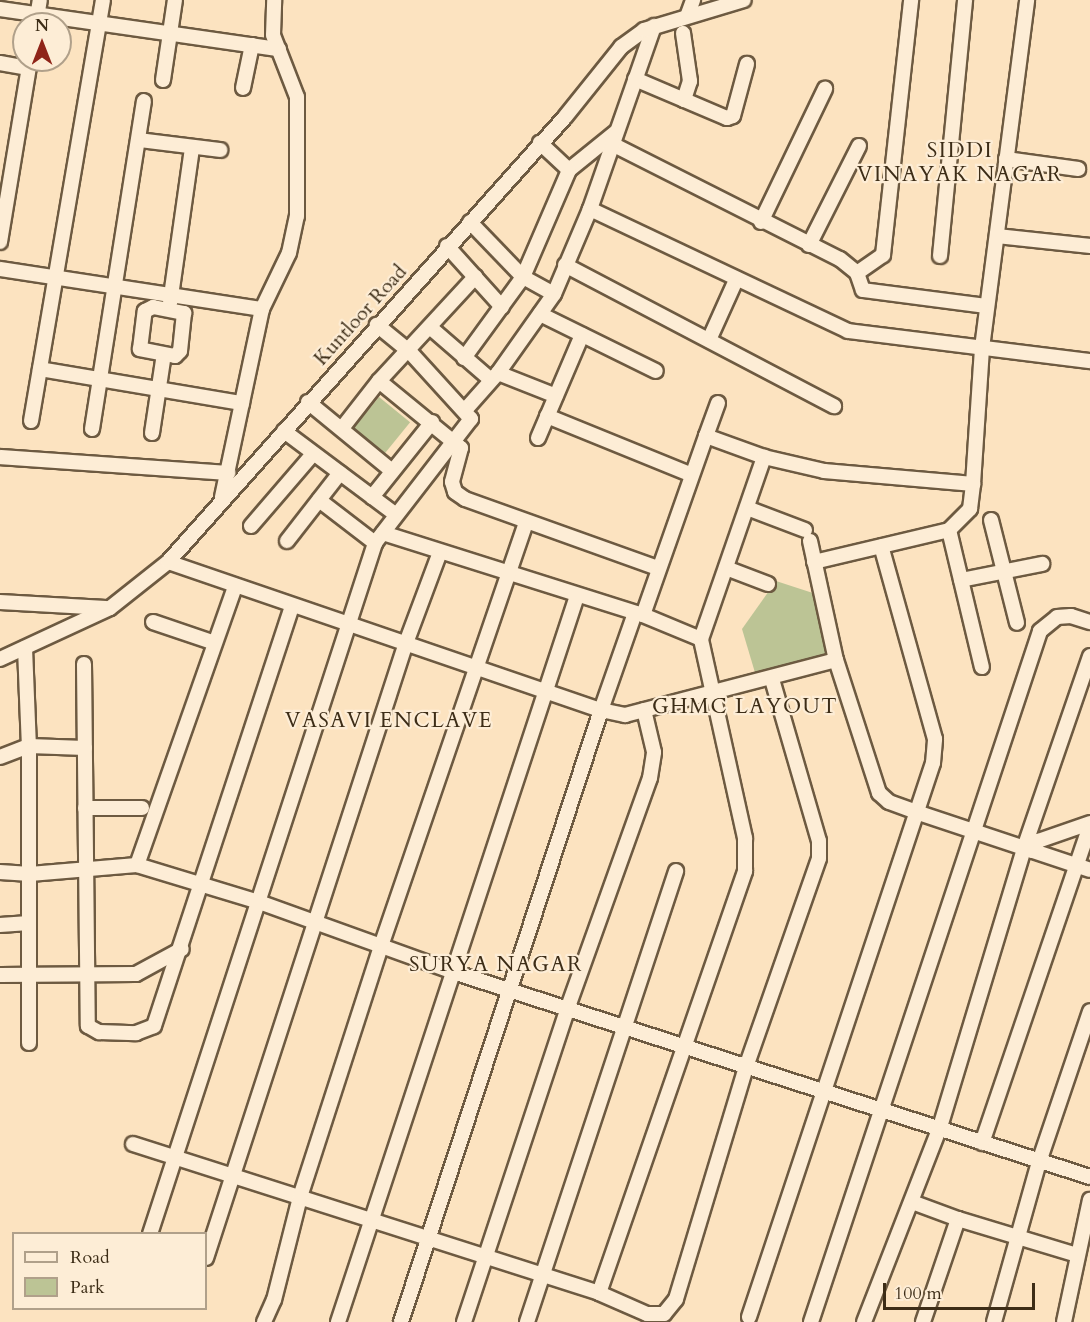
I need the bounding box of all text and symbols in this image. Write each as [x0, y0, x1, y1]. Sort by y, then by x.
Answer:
north arrow [12, 12, 72, 72]
text: N [35, 15, 49, 37]
district label: SIDDI VINAYAK NAGAR [857, 138, 1063, 188]
street label: Kuntloor Road [309, 260, 411, 370]
district label: GHMC LAYOUT [652, 694, 838, 720]
district label: VASAVI ENCLAVE [285, 708, 493, 734]
district label: SURYA NAGAR [409, 952, 583, 978]
legend [12, 1232, 207, 1310]
text: Road [70, 1245, 110, 1270]
scale bar [886, 1271, 1038, 1309]
text: Park [70, 1275, 105, 1300]
text: 100 m [894, 1281, 942, 1306]

